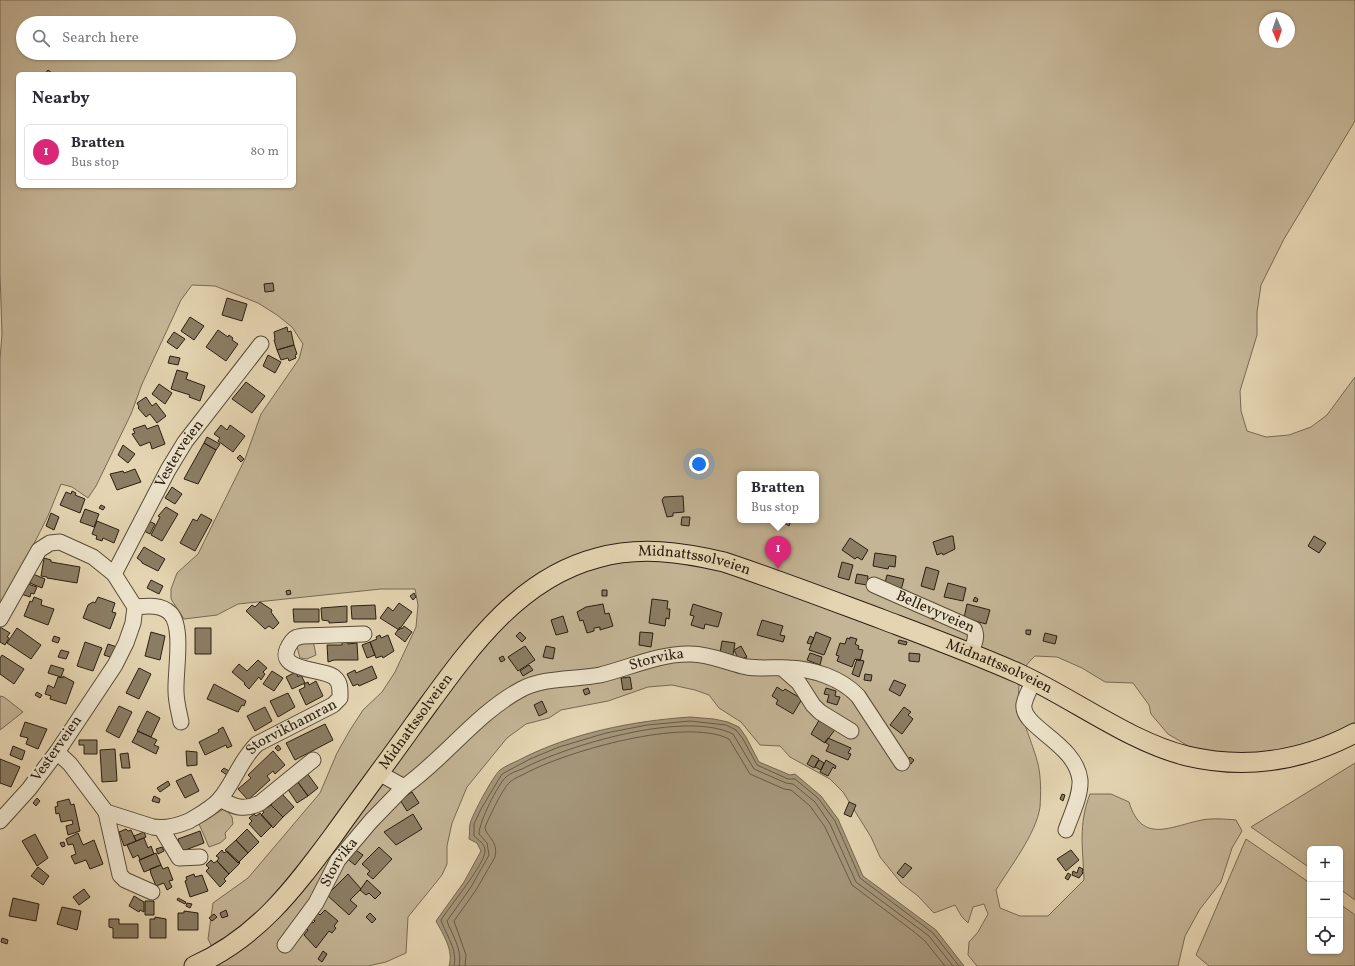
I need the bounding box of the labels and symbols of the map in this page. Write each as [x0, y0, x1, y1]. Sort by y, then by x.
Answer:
north arrow [1259, 12, 1295, 48]
street label: Vesterveien [150, 416, 209, 491]
your location [689, 454, 709, 474]
pin: 1 [765, 536, 791, 569]
street label: Midnattssolveien [638, 541, 753, 581]
street label: Bellevyveien [893, 585, 978, 639]
street label: Midnattssolveien [943, 634, 1056, 699]
street label: Storvika [626, 644, 685, 676]
street label: Midnattssolveien [374, 669, 458, 774]
street label: Storvikhamran [241, 694, 341, 760]
street label: Vesterveien [26, 712, 88, 786]
street label: Storvika [315, 833, 363, 891]

